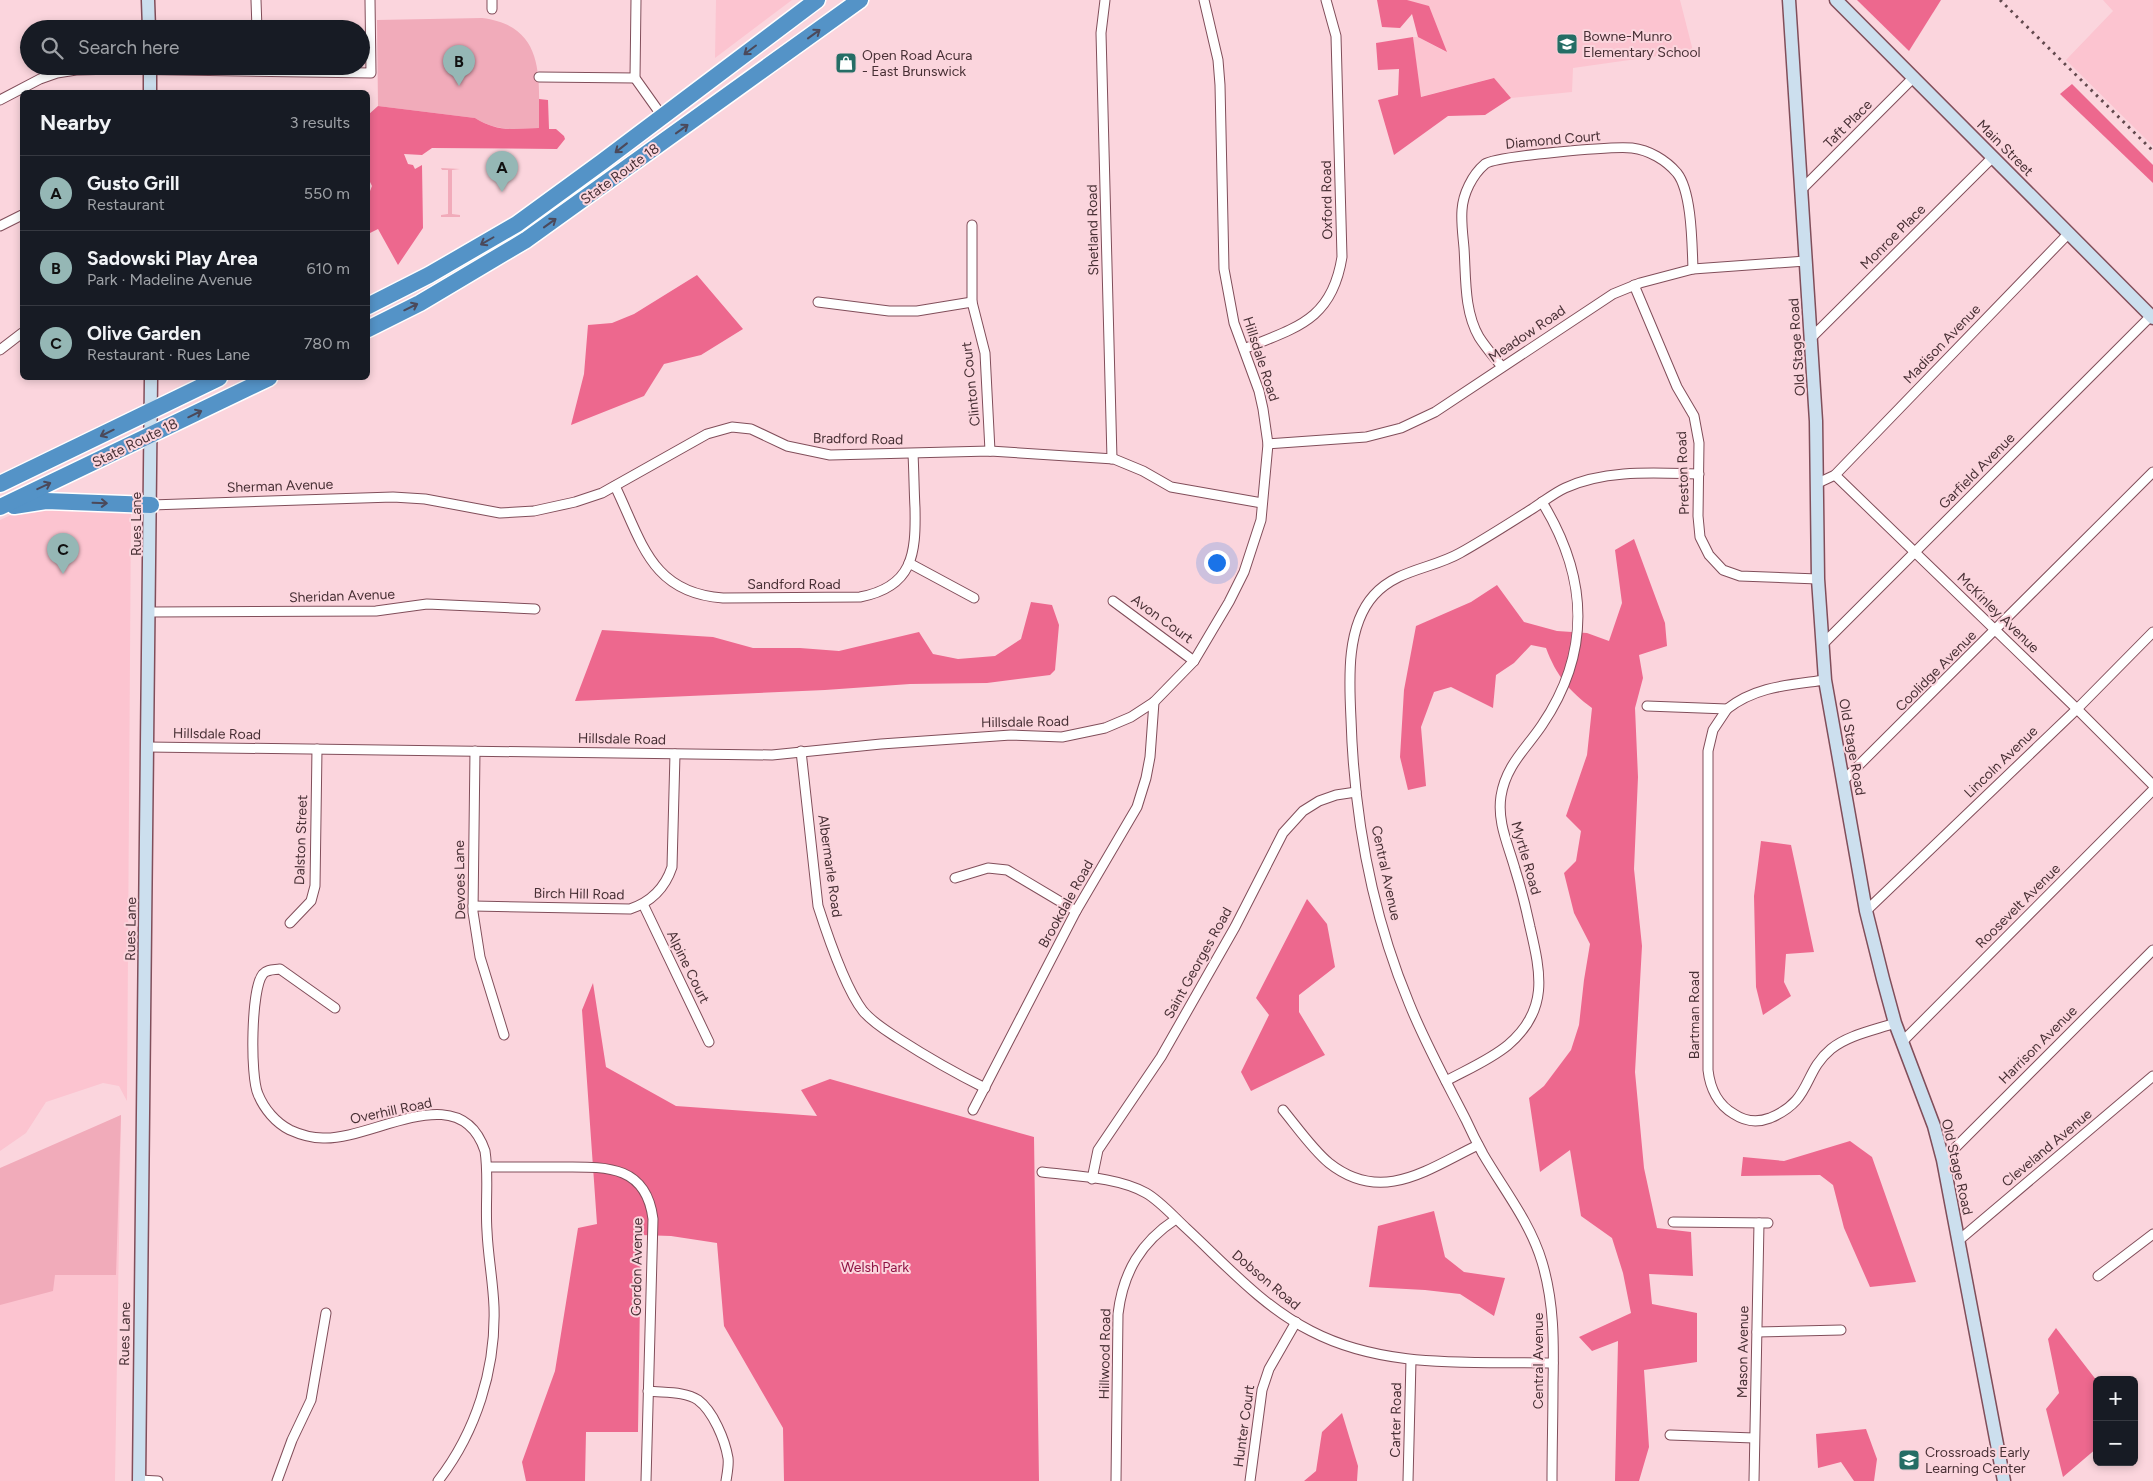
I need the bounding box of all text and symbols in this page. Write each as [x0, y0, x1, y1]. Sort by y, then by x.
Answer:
search box [20, 20, 370, 75]
place label: Bowne-Munro Elementary School [1583, 28, 1701, 61]
one-way arrow [807, 29, 821, 39]
school or university icon: Bowne-Munro Elementary School [1555, 32, 1579, 56]
icon: search [38, 34, 66, 62]
text: Search here [78, 36, 180, 59]
pin: B [443, 45, 475, 86]
one-way arrow [743, 45, 757, 55]
place label: Open Road Acura - East Brunswick [862, 47, 972, 80]
shop icon: Open Road Acura - East Brunswick [834, 51, 858, 75]
street label: Taft Place [1820, 96, 1876, 152]
text: Nearby [40, 110, 111, 135]
text: 3 results [290, 113, 350, 132]
street label: Main Street [1973, 116, 2037, 180]
one-way arrow [675, 124, 689, 134]
street label: Diamond Court [1505, 127, 1601, 153]
street label: State Route 18 [577, 140, 663, 208]
one-way arrow [614, 142, 627, 153]
pin: A [486, 151, 518, 192]
street label: Oxford Road [1318, 160, 1336, 240]
text: Gusto Grill [87, 172, 179, 195]
text: A [50, 184, 62, 203]
text: 550 m [304, 184, 350, 203]
street label: Shetland Road [1084, 184, 1102, 276]
text: Restaurant [87, 195, 165, 214]
street label: Monroe Place [1857, 201, 1929, 273]
one-way arrow [543, 218, 557, 228]
one-way arrow [480, 236, 495, 246]
text: Sadowski Play Area [87, 247, 258, 270]
text: B [51, 259, 61, 278]
text: 610 m [307, 259, 350, 278]
text: Park · Madeline Avenue [87, 270, 252, 289]
street label: Old Stage Road [1785, 297, 1809, 397]
street label: Madison Avenue [1900, 301, 1984, 387]
one-way arrow [403, 302, 418, 311]
street label: Meadow Road [1485, 302, 1569, 366]
street label: Hillsdale Road [1239, 314, 1283, 404]
text: Olive Garden [87, 322, 201, 345]
text: C [50, 334, 62, 353]
text: 780 m [304, 334, 350, 353]
street label: Clinton Court [958, 341, 984, 427]
text: Restaurant · Rues Lane [87, 345, 250, 364]
one-way arrow [187, 409, 202, 418]
street label: State Route 18 [90, 415, 180, 471]
one-way arrow [99, 428, 114, 438]
street label: Garfield Avenue [1935, 429, 2019, 513]
street label: Bradford Road [813, 430, 903, 448]
street label: Preston Road [1673, 431, 1693, 515]
street label: Sherman Avenue [227, 476, 334, 496]
one-way arrow [36, 481, 51, 490]
street label: Rues Lane [128, 492, 145, 556]
one-way arrow [92, 499, 108, 508]
pin: C [47, 533, 79, 574]
your location [1204, 550, 1230, 576]
street label: McKinley Avenue [1953, 569, 2043, 657]
street label: Sandford Road [747, 576, 841, 593]
street label: Sheridan Avenue [289, 586, 396, 606]
street label: Avon Court [1128, 591, 1196, 647]
street label: Coolidge Avenue [1892, 627, 1980, 715]
street label: Old Stage Road [1835, 697, 1869, 797]
street label: Hillsdale Road [981, 713, 1069, 731]
street label: Lincoln Avenue [1961, 722, 2042, 801]
street label: Hillsdale Road [173, 725, 261, 743]
street label: Hillsdale Road [578, 730, 666, 748]
street label: Dalston Street [291, 795, 311, 885]
street label: Albermarle Road [814, 814, 846, 918]
street label: Myrtle Road [1507, 819, 1545, 897]
street label: Central Avenue [1368, 824, 1404, 922]
street label: Devoes Lane [451, 840, 469, 920]
street label: Brookdale Road [1035, 857, 1097, 951]
street label: Roosevelt Avenue [1972, 860, 2064, 952]
street label: Birch Hill Road [533, 885, 625, 903]
street label: Rues Lane [122, 896, 140, 961]
street label: Saint Georges Road [1160, 904, 1236, 1022]
street label: Alpine Court [663, 928, 713, 1006]
street label: Bartman Road [1686, 971, 1703, 1059]
street label: Harrison Avenue [1995, 1002, 2081, 1088]
street label: Overhill Road [349, 1094, 433, 1128]
street label: Cleveland Avenue [1998, 1105, 2096, 1191]
street label: Old Stage Road [1938, 1117, 1976, 1217]
street label: Gordon Avenue [628, 1217, 646, 1316]
street label: Dobson Road [1228, 1246, 1304, 1314]
park label: Welsh Park [841, 1259, 909, 1276]
street label: Rues Lane [116, 1301, 134, 1366]
street label: Mason Avenue [1734, 1305, 1752, 1398]
street label: Hillwood Road [1096, 1308, 1114, 1400]
street label: Central Avenue [1530, 1312, 1547, 1409]
map controls [2093, 1376, 2138, 1466]
button: + [2093, 1376, 2138, 1421]
street label: Carter Road [1387, 1382, 1405, 1458]
street label: Hunter Court [1230, 1384, 1258, 1468]
button: − [2093, 1421, 2138, 1466]
place label: Crossroads Early Learning Center [1925, 1444, 2030, 1477]
school or university icon: Crossroads Early Learning Center [1897, 1448, 1921, 1472]

